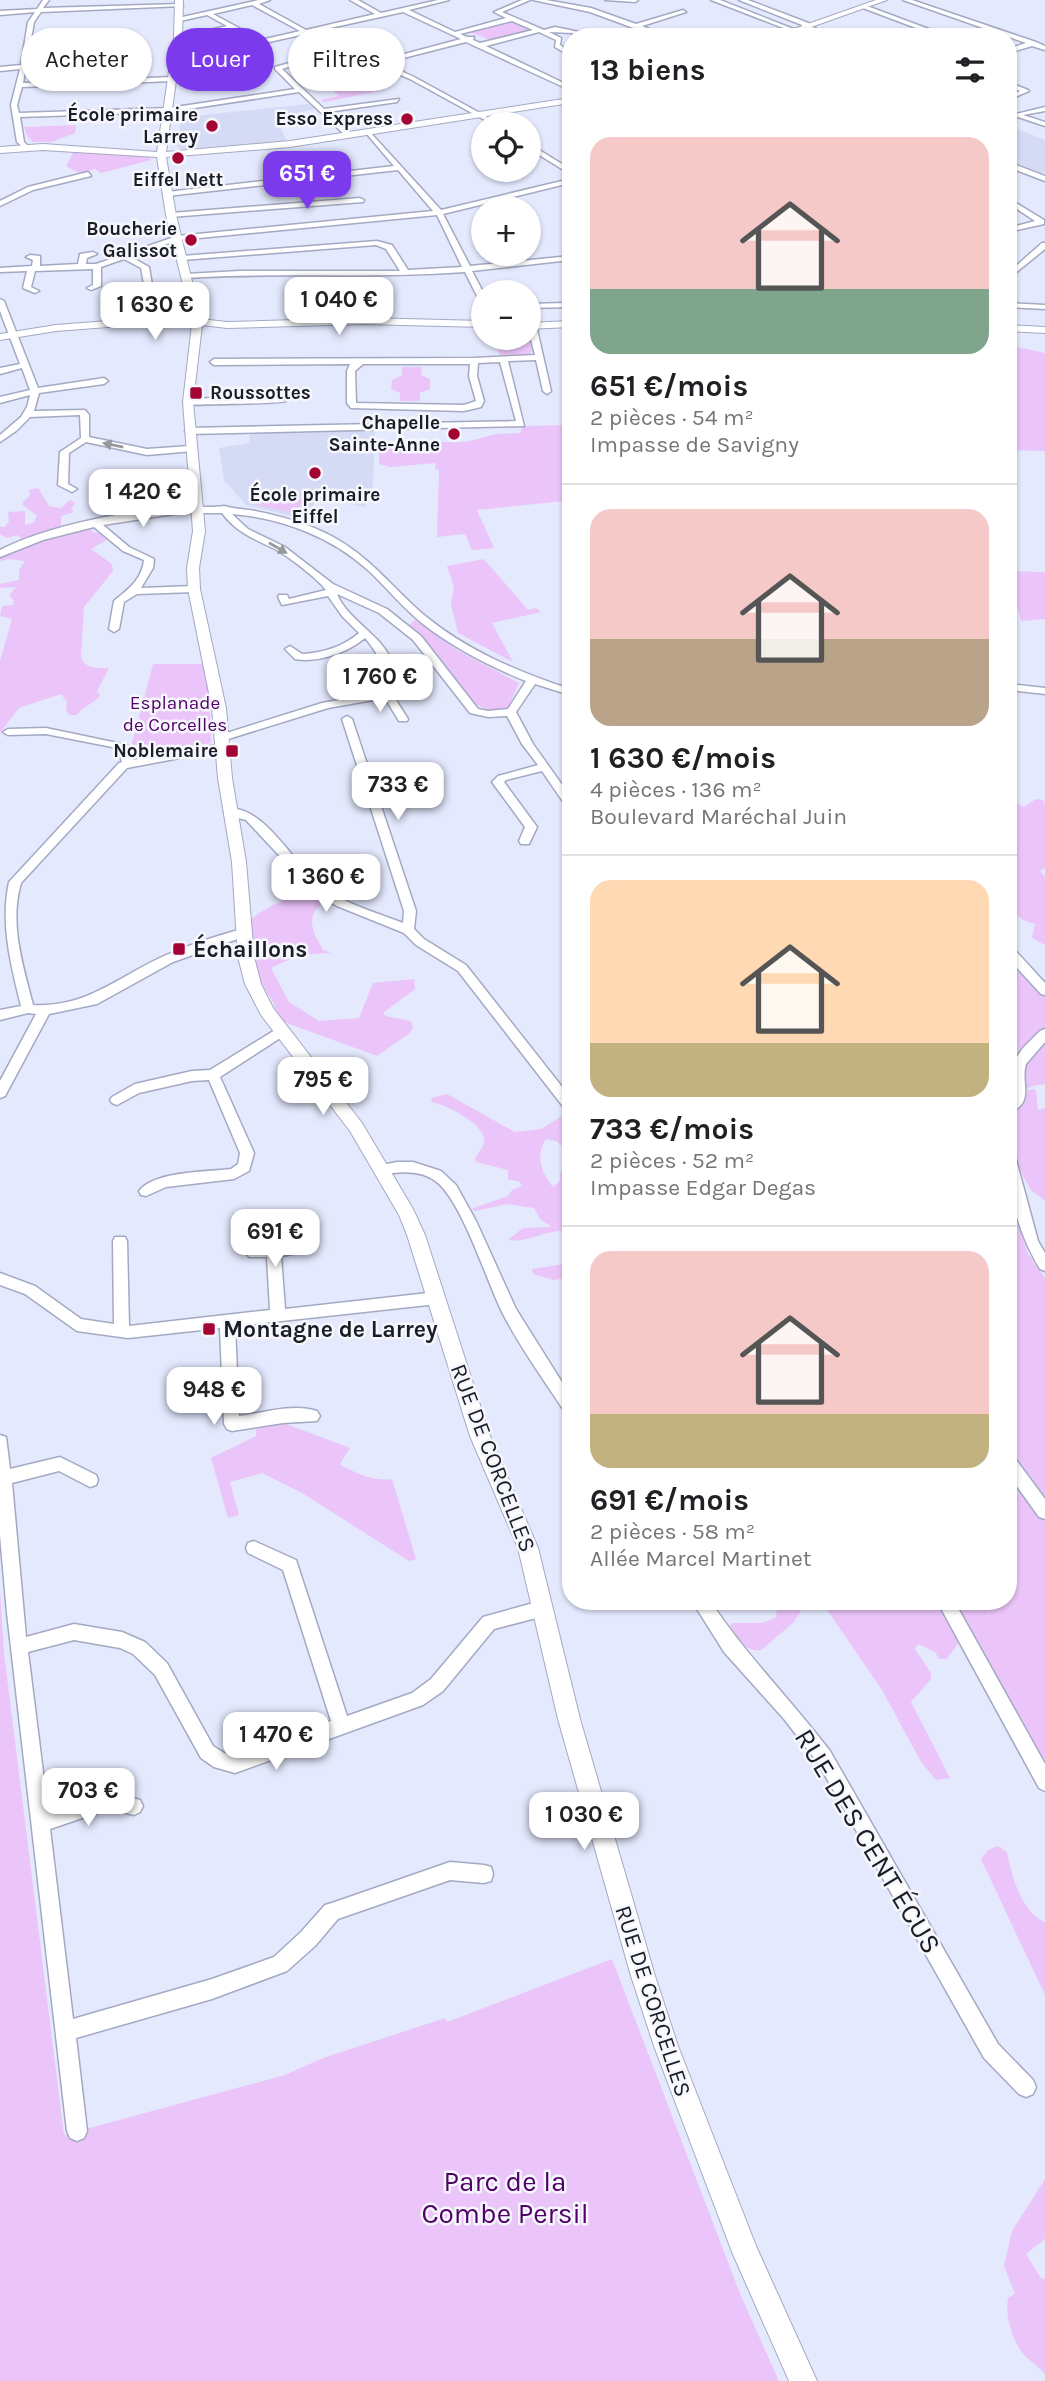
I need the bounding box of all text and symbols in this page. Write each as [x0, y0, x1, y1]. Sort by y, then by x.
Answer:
chip: Acheter [21, 28, 152, 91]
chip: Louer [166, 28, 274, 91]
chip: Filtres [288, 28, 405, 91]
icon: filters [951, 51, 989, 89]
text: 13 biens [590, 52, 706, 88]
place label: École primaire Larrey [67, 101, 198, 148]
place label: Esso Express [275, 108, 393, 130]
marker: Esso Express [399, 111, 415, 127]
map controls [471, 112, 541, 350]
button: locate [471, 112, 541, 182]
marker: École primaire Larrey [204, 118, 220, 134]
marker: Eiffel Nett [170, 150, 186, 166]
pin: 651 € [258, 152, 356, 211]
text: 651 € [279, 160, 335, 187]
place label: Eiffel Nett [133, 169, 223, 191]
icon: home [727, 183, 853, 309]
button: + [471, 196, 541, 266]
place label: Boucherie Galissot [86, 218, 177, 262]
marker: Boucherie Galissot [183, 232, 199, 248]
pin: 1 040 € [274, 278, 404, 337]
button: − [471, 280, 541, 350]
pin: 1 630 € [90, 282, 220, 342]
text: 1 040 € [300, 286, 378, 313]
text: 1 630 € [116, 291, 194, 318]
text: 651 €/mois [590, 368, 748, 404]
place label: Roussottes [210, 382, 311, 404]
marker: Roussottes [188, 385, 204, 401]
text: 2 pièces · 54 m² [590, 404, 754, 431]
place label: Chapelle Sainte-Anne [328, 412, 440, 456]
marker: Chapelle Sainte-Anne [446, 426, 462, 442]
text: Impasse de Savigny [590, 431, 799, 458]
one-way arrow [102, 439, 124, 450]
marker: École primaire Eiffel [307, 465, 323, 481]
pin: 1 420 € [78, 470, 208, 529]
text: 1 420 € [105, 478, 181, 505]
place label: École primaire Eiffel [250, 481, 380, 528]
one-way arrow [269, 542, 288, 555]
icon: home [727, 555, 853, 681]
pin: 1 760 € [315, 654, 445, 714]
text: 1 760 € [343, 663, 417, 690]
park label: Esplanade de Corcelles [123, 692, 227, 736]
place label: Noblemaire [113, 740, 218, 762]
text: 1 630 €/mois [590, 740, 776, 776]
marker: Noblemaire [224, 743, 240, 759]
pin: 733 € [349, 762, 447, 822]
text: 733 € [368, 771, 428, 798]
text: 4 pièces · 136 m² [590, 776, 762, 803]
text: Boulevard Maréchal Juin [590, 803, 847, 830]
pin: 1 360 € [261, 855, 391, 914]
text: 1 360 € [287, 863, 365, 890]
icon: home [727, 926, 853, 1052]
place label: Échaillons [193, 933, 307, 963]
marker: Échaillons [171, 941, 187, 957]
pin: 795 € [274, 1058, 372, 1117]
text: 795 € [293, 1066, 353, 1093]
text: 733 €/mois [590, 1111, 754, 1147]
text: 2 pièces · 52 m² [590, 1147, 754, 1174]
text: Impasse Edgar Degas [590, 1174, 816, 1201]
pin: 691 € [226, 1210, 324, 1269]
text: 691 € [247, 1218, 303, 1245]
icon: home [727, 1297, 853, 1423]
place label: Montagne de Larrey [223, 1316, 438, 1343]
marker: Montagne de Larrey [201, 1321, 217, 1337]
street label: RUE DE CORCELLES [445, 1360, 541, 1556]
pin: 948 € [165, 1368, 263, 1427]
text: 948 € [183, 1376, 245, 1403]
text: 691 €/mois [590, 1482, 749, 1518]
text: 2 pièces · 58 m² [590, 1518, 755, 1545]
text: Allée Marcel Martinet [590, 1545, 812, 1572]
pin: 1 470 € [211, 1712, 341, 1772]
text: 1 470 € [239, 1721, 313, 1748]
street label: RUE DES CENT ÉCUS [788, 1722, 949, 1959]
pin: 703 € [39, 1769, 137, 1828]
text: 703 € [58, 1777, 118, 1804]
pin: 1 030 € [519, 1792, 649, 1852]
text: 1 030 € [545, 1801, 623, 1828]
street label: RUE DE CORCELLES [609, 1902, 697, 2100]
park label: Parc de la Combe Persil [421, 2165, 589, 2230]

